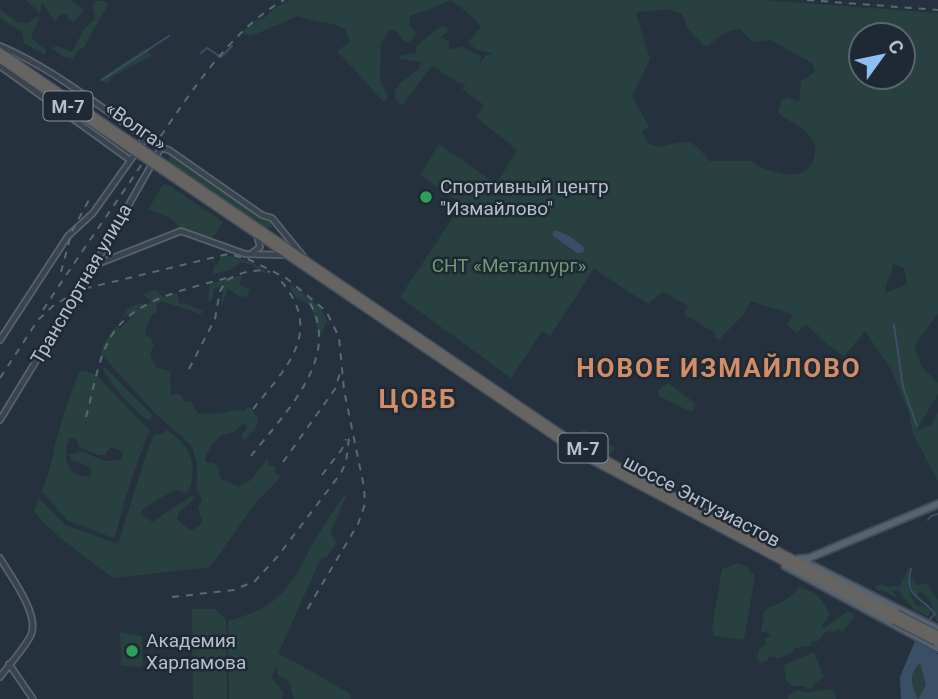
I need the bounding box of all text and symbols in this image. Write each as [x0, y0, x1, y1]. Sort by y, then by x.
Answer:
north arrow [847, 21, 917, 91]
text: С [883, 36, 909, 58]
road number: М-7 [43, 92, 92, 120]
street label: «Волга» [101, 97, 171, 155]
place label: Спортивный центр "Измайлово" [440, 175, 609, 220]
marker: Спортивный центр "Измайлово" [418, 189, 434, 205]
street label: Транспортная улица [26, 200, 136, 368]
park label: СНТ «Металлург» [432, 254, 586, 277]
district label: НОВОЕ ИЗМАЙЛОВО [576, 353, 862, 383]
district label: ЦОВБ [379, 384, 457, 414]
road number: М-7 [558, 434, 608, 462]
street label: шоссе Энтузиастов [620, 450, 784, 552]
place label: Академия Харламова [146, 629, 246, 674]
marker: Академия Харламова [124, 643, 140, 659]

